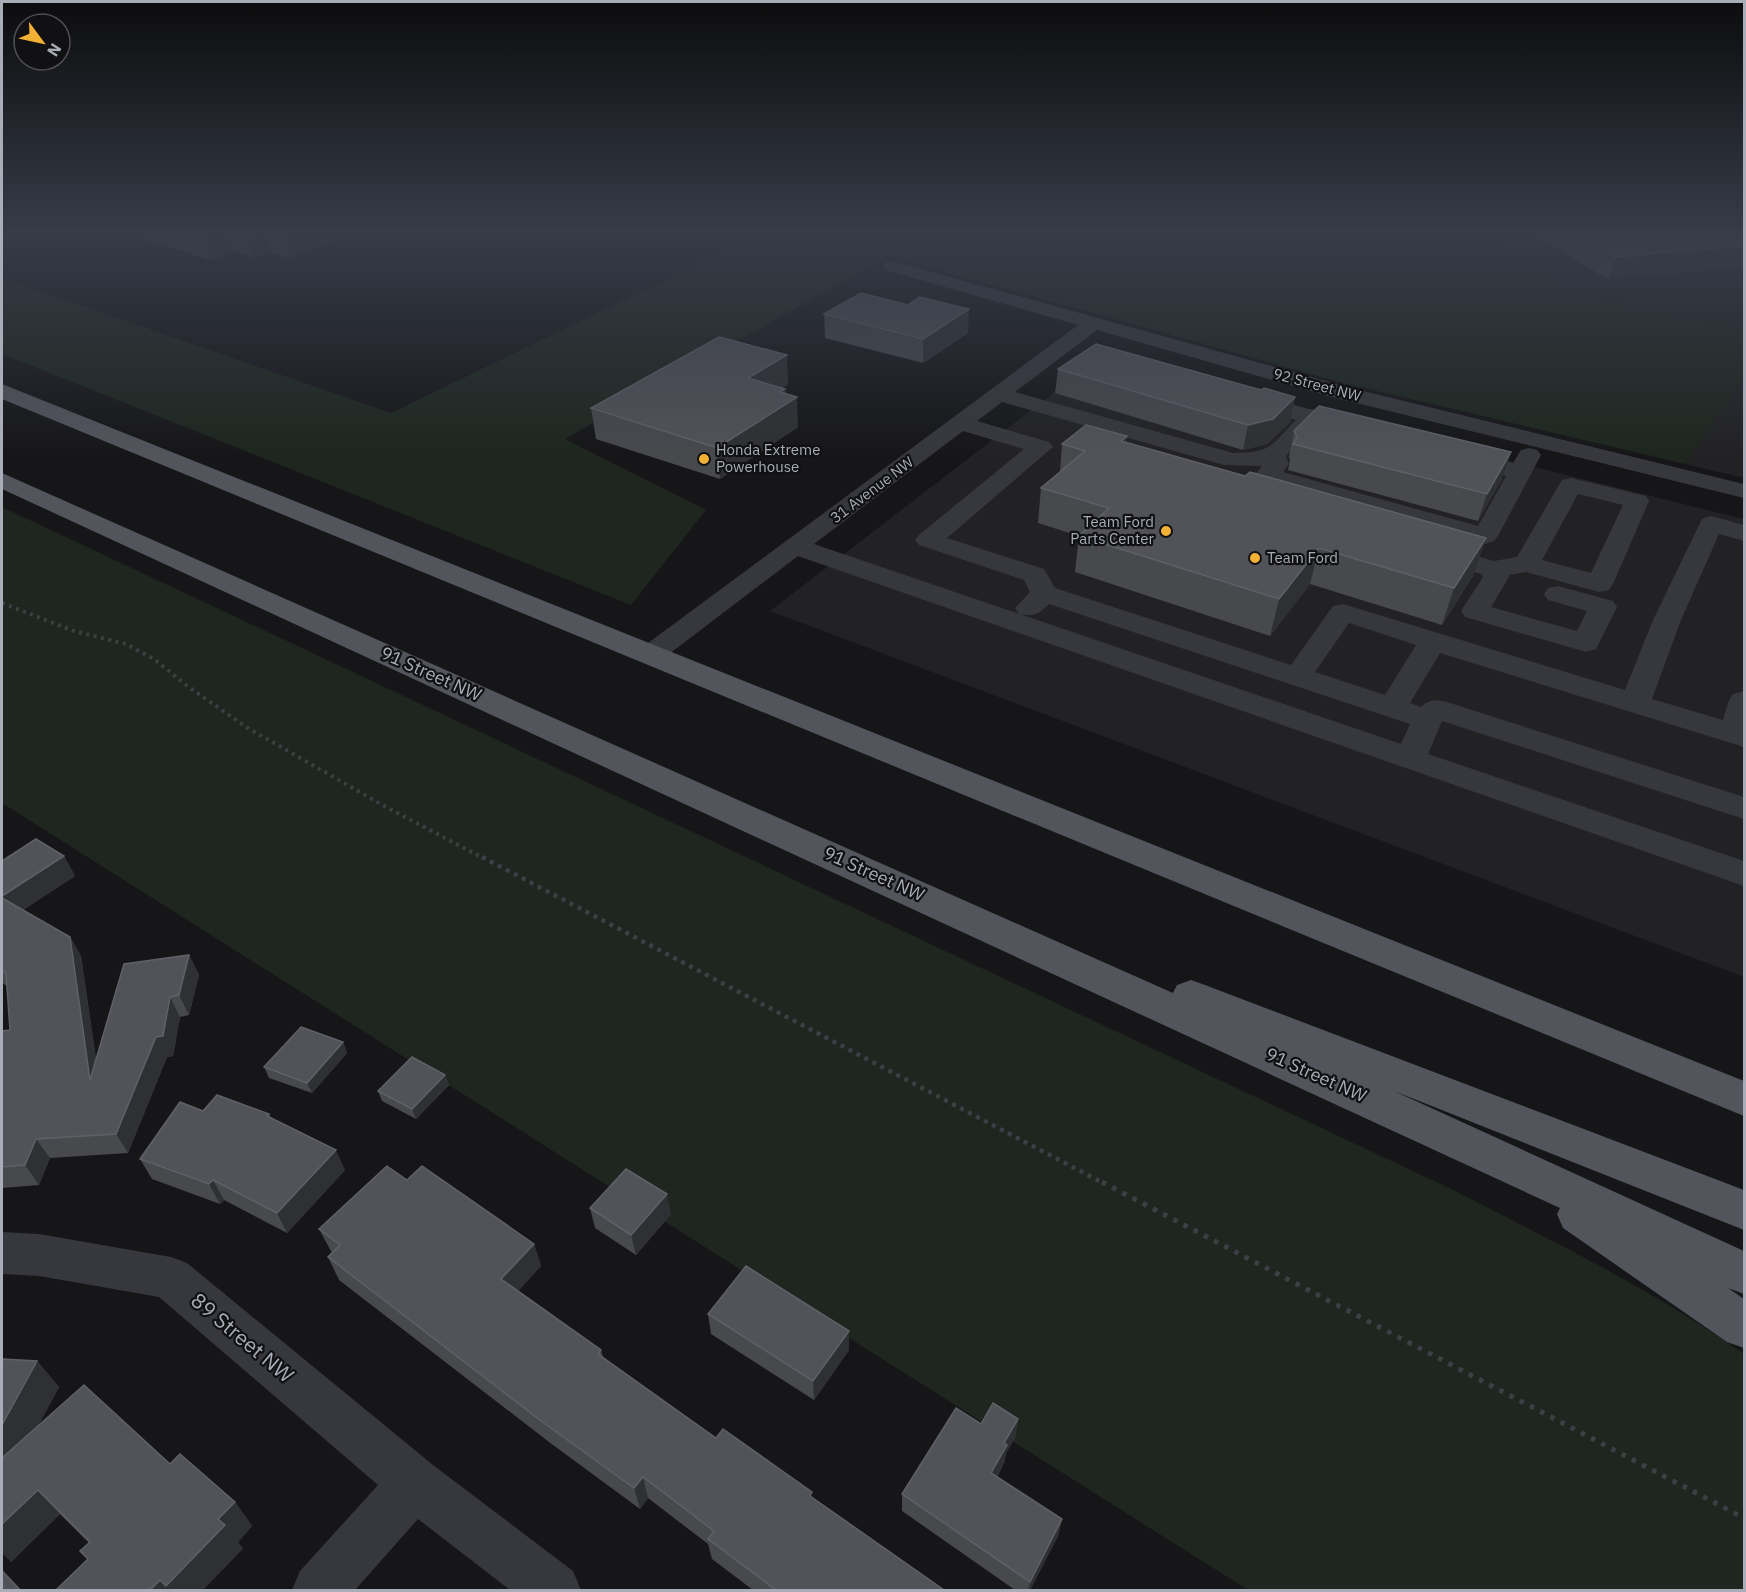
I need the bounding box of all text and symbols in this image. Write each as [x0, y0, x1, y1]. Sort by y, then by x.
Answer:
north arrow [12, 12, 72, 72]
text: N [43, 40, 66, 60]
street label: 92 Street NW [1271, 364, 1364, 406]
place label: Honda Extreme Powerhouse [716, 440, 820, 476]
marker: Honda Extreme Powerhouse [697, 452, 711, 466]
street label: 31 Avenue NW [826, 452, 918, 527]
place label: Team Ford Parts Center [1070, 512, 1154, 548]
marker: Team Ford Parts Center [1159, 524, 1173, 538]
place label: Team Ford [1267, 548, 1338, 567]
marker: Team Ford [1248, 551, 1262, 565]
street label: 91 Street NW [377, 641, 485, 706]
street label: 91 Street NW [820, 841, 928, 906]
street label: 91 Street NW [1262, 1042, 1370, 1107]
street label: 89 Street NW [185, 1286, 300, 1389]

